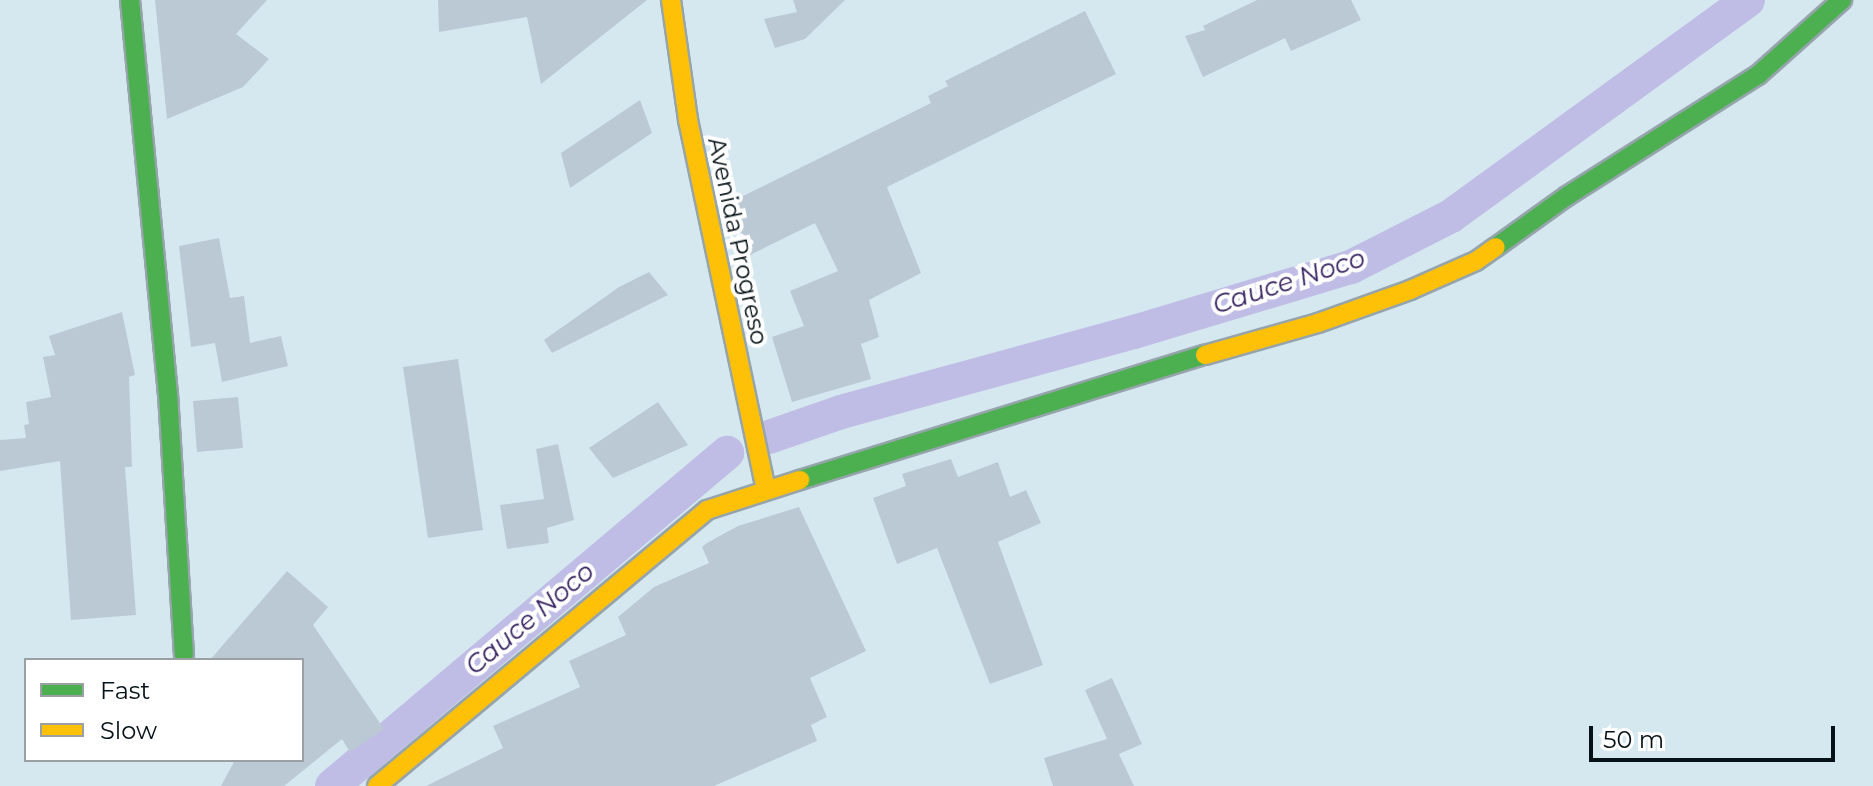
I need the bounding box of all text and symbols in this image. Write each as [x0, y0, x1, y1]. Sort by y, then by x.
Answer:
street label: Avenida Progreso [702, 135, 774, 347]
water label: Cauce Noco [1209, 243, 1369, 321]
water label: Cauce Noco [459, 556, 601, 682]
legend [24, 658, 304, 762]
text: Fast [100, 676, 150, 705]
scale bar [1593, 710, 1839, 760]
text: Slow [100, 716, 157, 745]
text: 50 m [1603, 725, 1664, 754]

